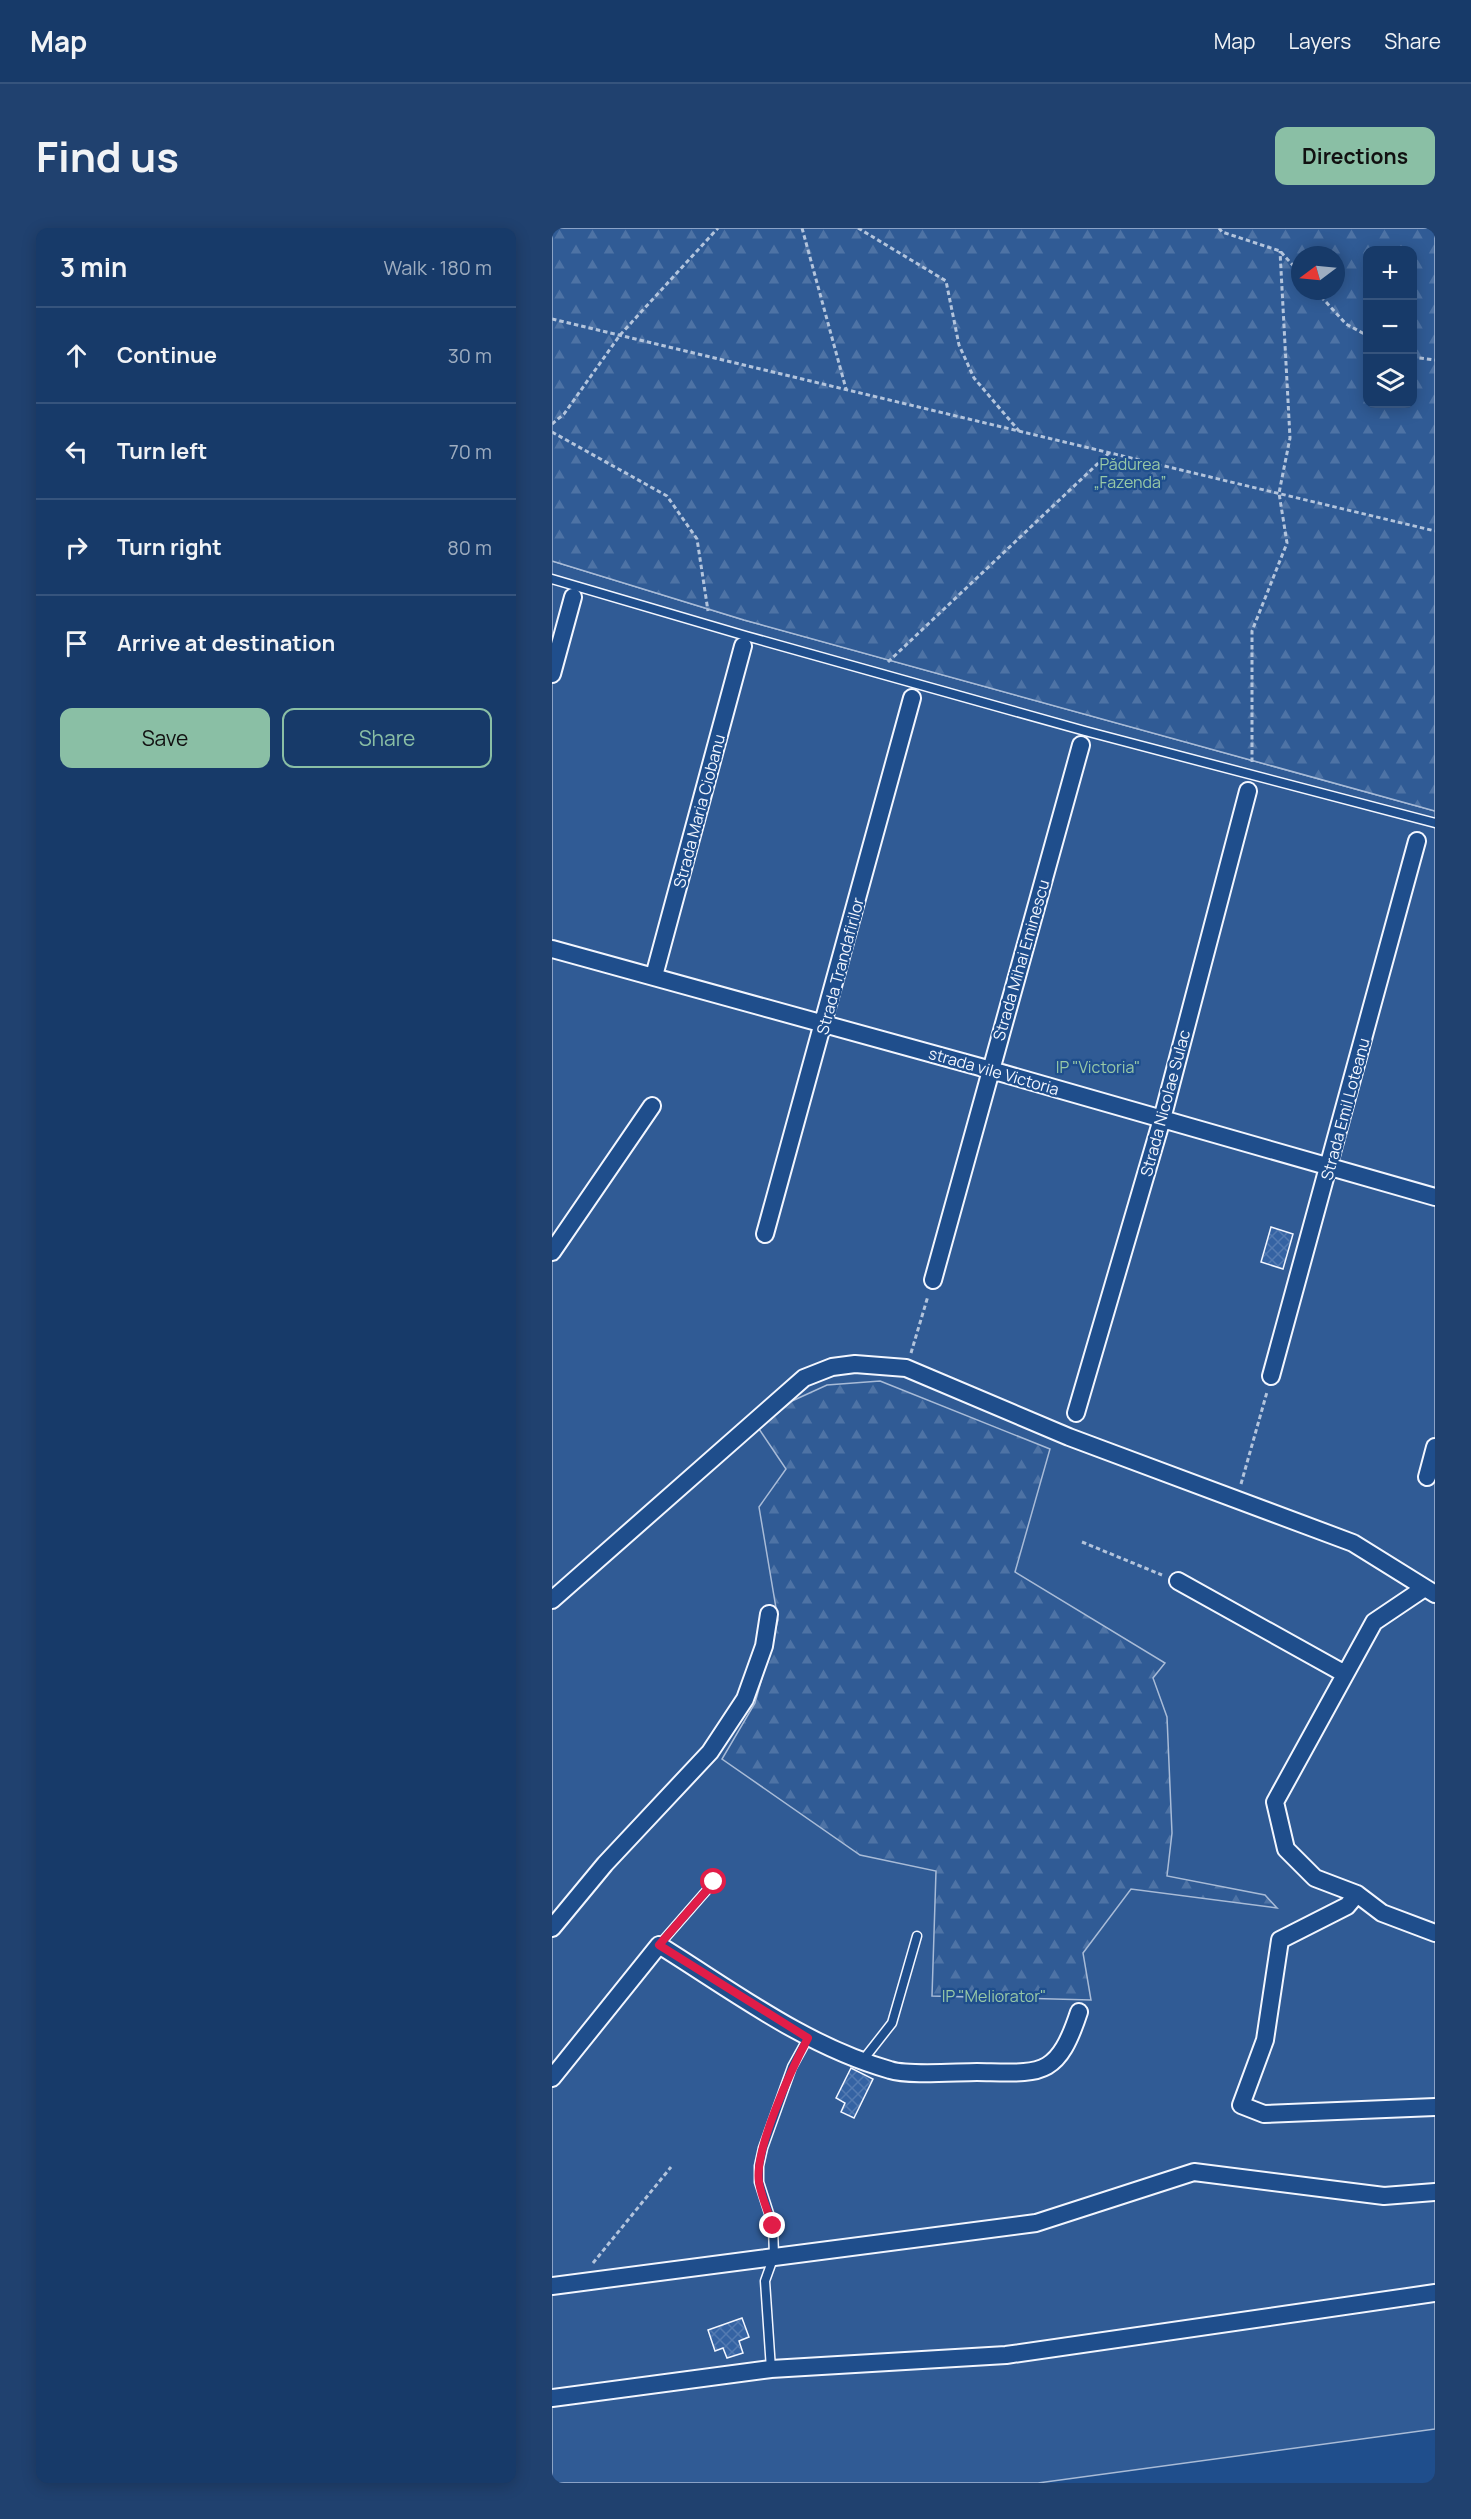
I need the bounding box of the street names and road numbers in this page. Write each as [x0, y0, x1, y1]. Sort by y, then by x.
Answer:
street label: Strada Maria Ciobanu [668, 732, 730, 890]
street label: Strada Mihai Eminescu [987, 877, 1055, 1043]
street label: Strada Trandafirilor [811, 895, 869, 1037]
street label: Strada Nicolae Sulac [1135, 1027, 1195, 1179]
street label: Strada Emil Loteanu [1315, 1035, 1375, 1183]
street label: strada vile Victoria [926, 1042, 1062, 1100]

